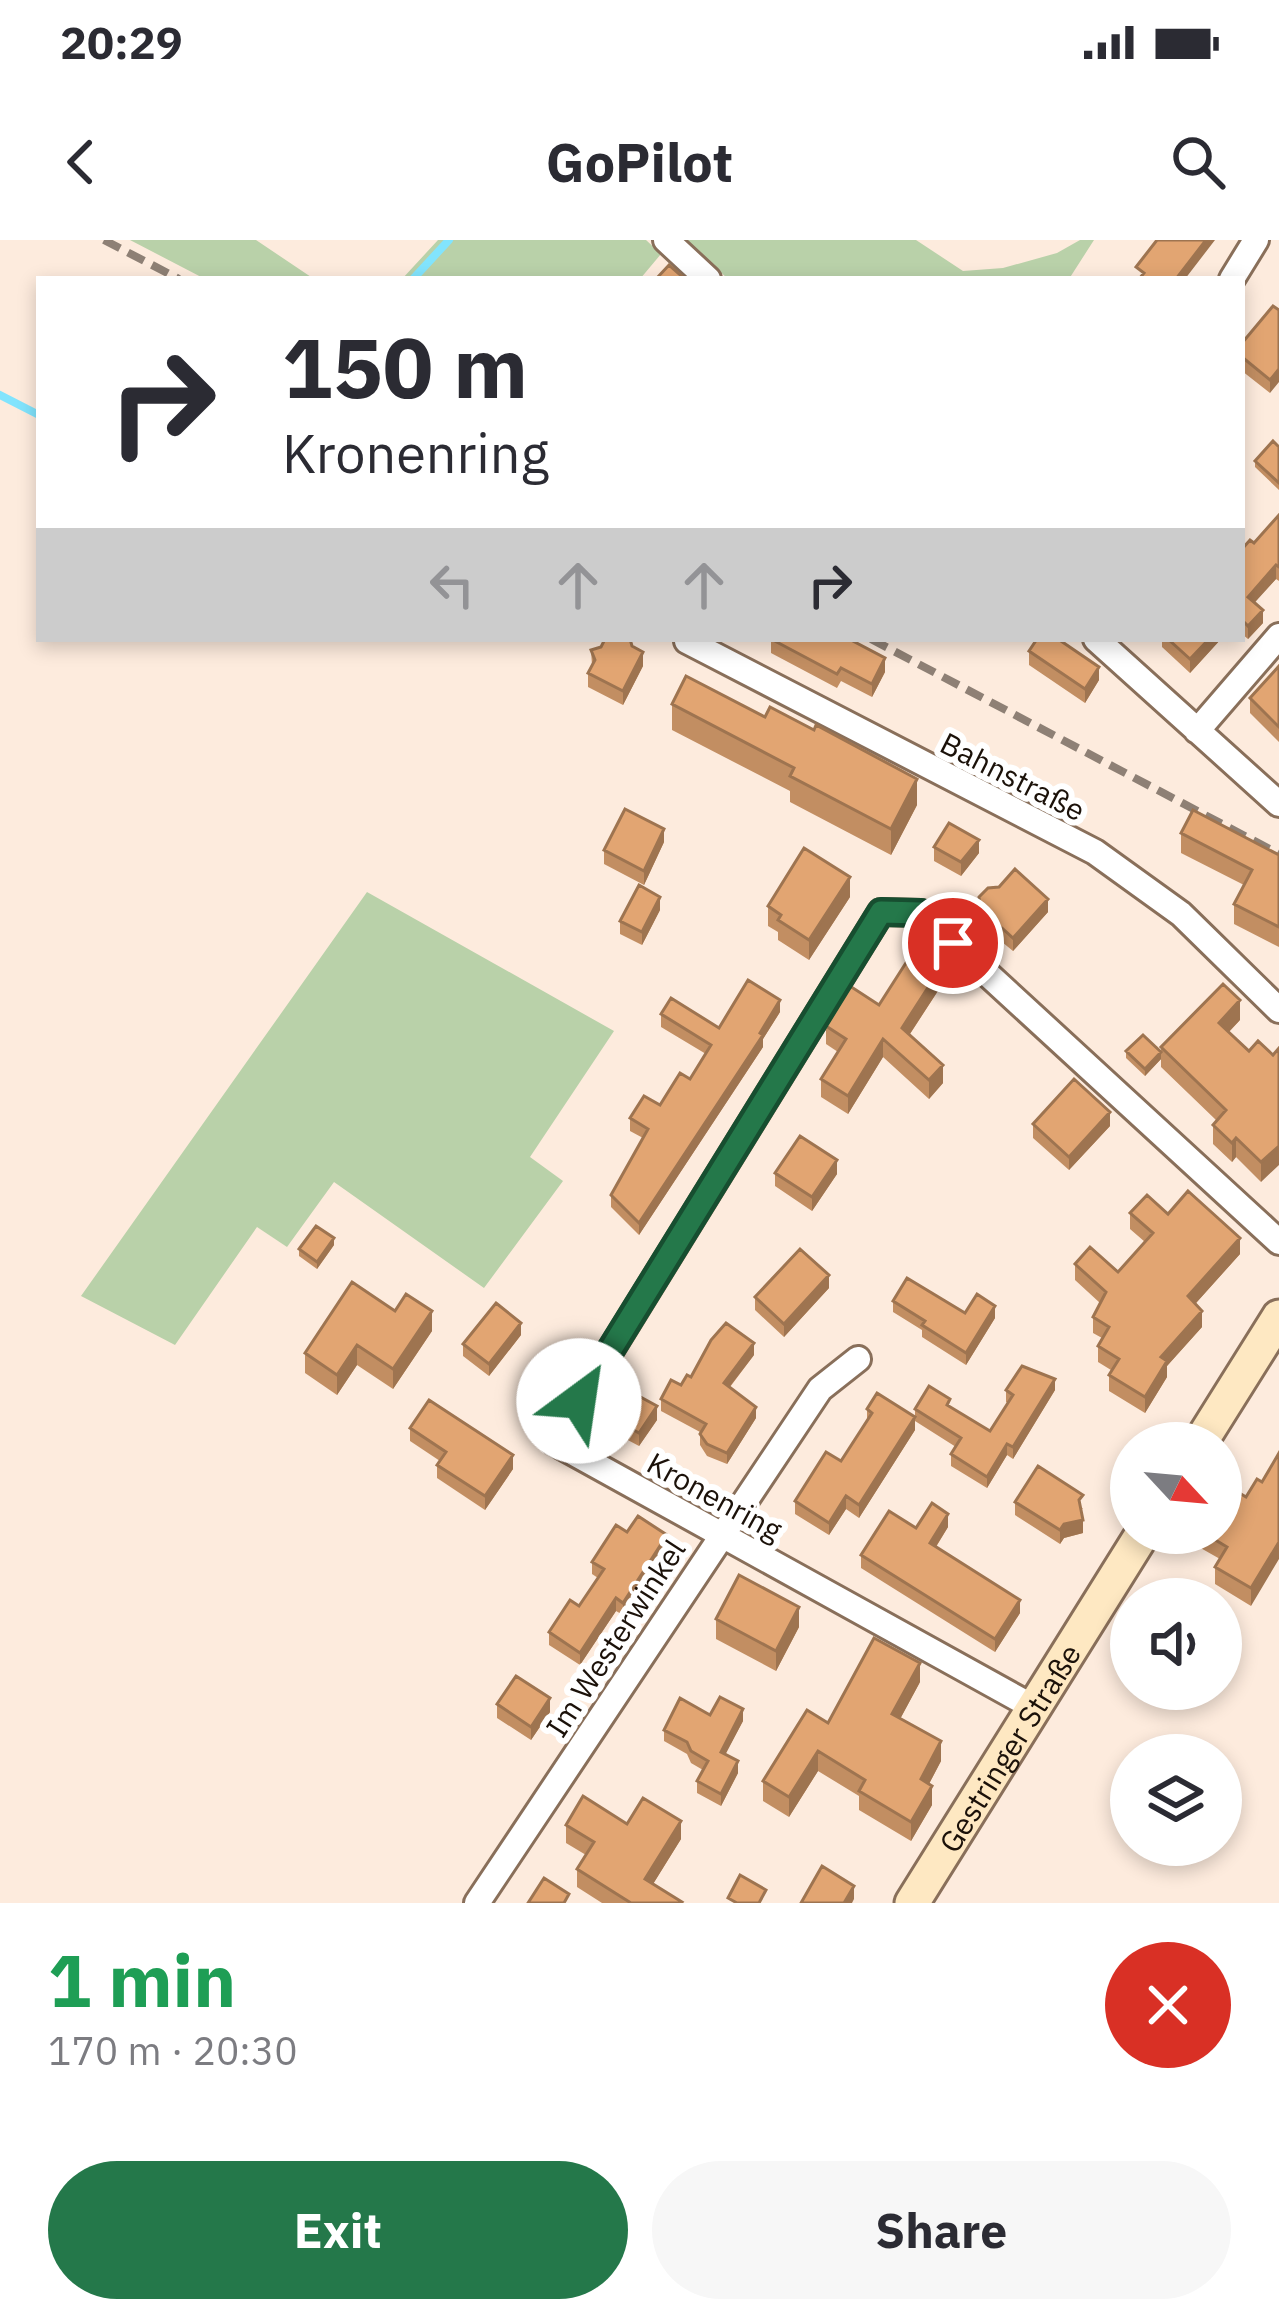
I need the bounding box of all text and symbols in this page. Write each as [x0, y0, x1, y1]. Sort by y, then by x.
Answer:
text: 20:29 [60, 13, 183, 71]
text: GoPilot [546, 127, 733, 197]
icon: back [48, 129, 114, 195]
icon: search [1165, 129, 1231, 195]
text: 150 m [282, 312, 528, 421]
icon: right [84, 324, 240, 480]
text: Kronenring [282, 418, 549, 488]
icon: left [419, 552, 485, 618]
icon: ahead [545, 552, 611, 618]
icon: ahead [671, 552, 737, 618]
icon: right [797, 552, 863, 618]
street label: Bahnstraße [934, 723, 1092, 829]
pin [902, 892, 1004, 994]
icon: arrive [920, 910, 986, 976]
position arrow [516, 1338, 642, 1464]
north arrow [1110, 1422, 1242, 1554]
map controls [1110, 1422, 1242, 1866]
street label: Kronenring [641, 1443, 789, 1549]
street label: Im Westerwinkel [537, 1532, 693, 1744]
button: sound [1110, 1578, 1242, 1710]
street label: Gestringer Straße [929, 1636, 1089, 1859]
button: layers [1110, 1734, 1242, 1866]
text: 1 min [48, 1933, 236, 2027]
button: close [1105, 1942, 1231, 2068]
text: 170 m · 20:30 [48, 2025, 298, 2076]
button: Exit [48, 2161, 628, 2299]
button: Share [652, 2161, 1231, 2299]

